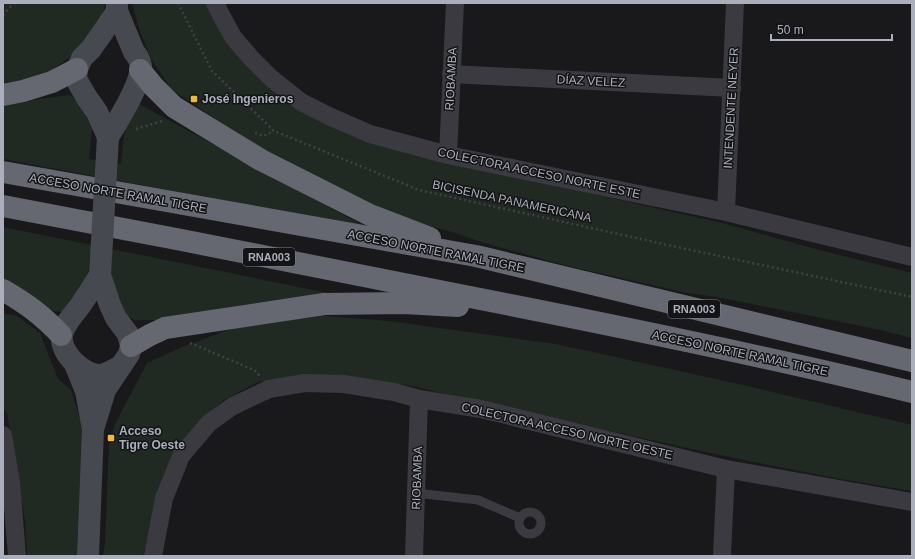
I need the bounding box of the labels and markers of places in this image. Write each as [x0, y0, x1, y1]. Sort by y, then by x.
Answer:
place label: José Ingenieros [202, 92, 294, 106]
marker: José Ingenieros [189, 94, 199, 104]
place label: Acceso Tigre Oeste [119, 424, 185, 452]
marker: Acceso Tigre Oeste [106, 433, 116, 443]

